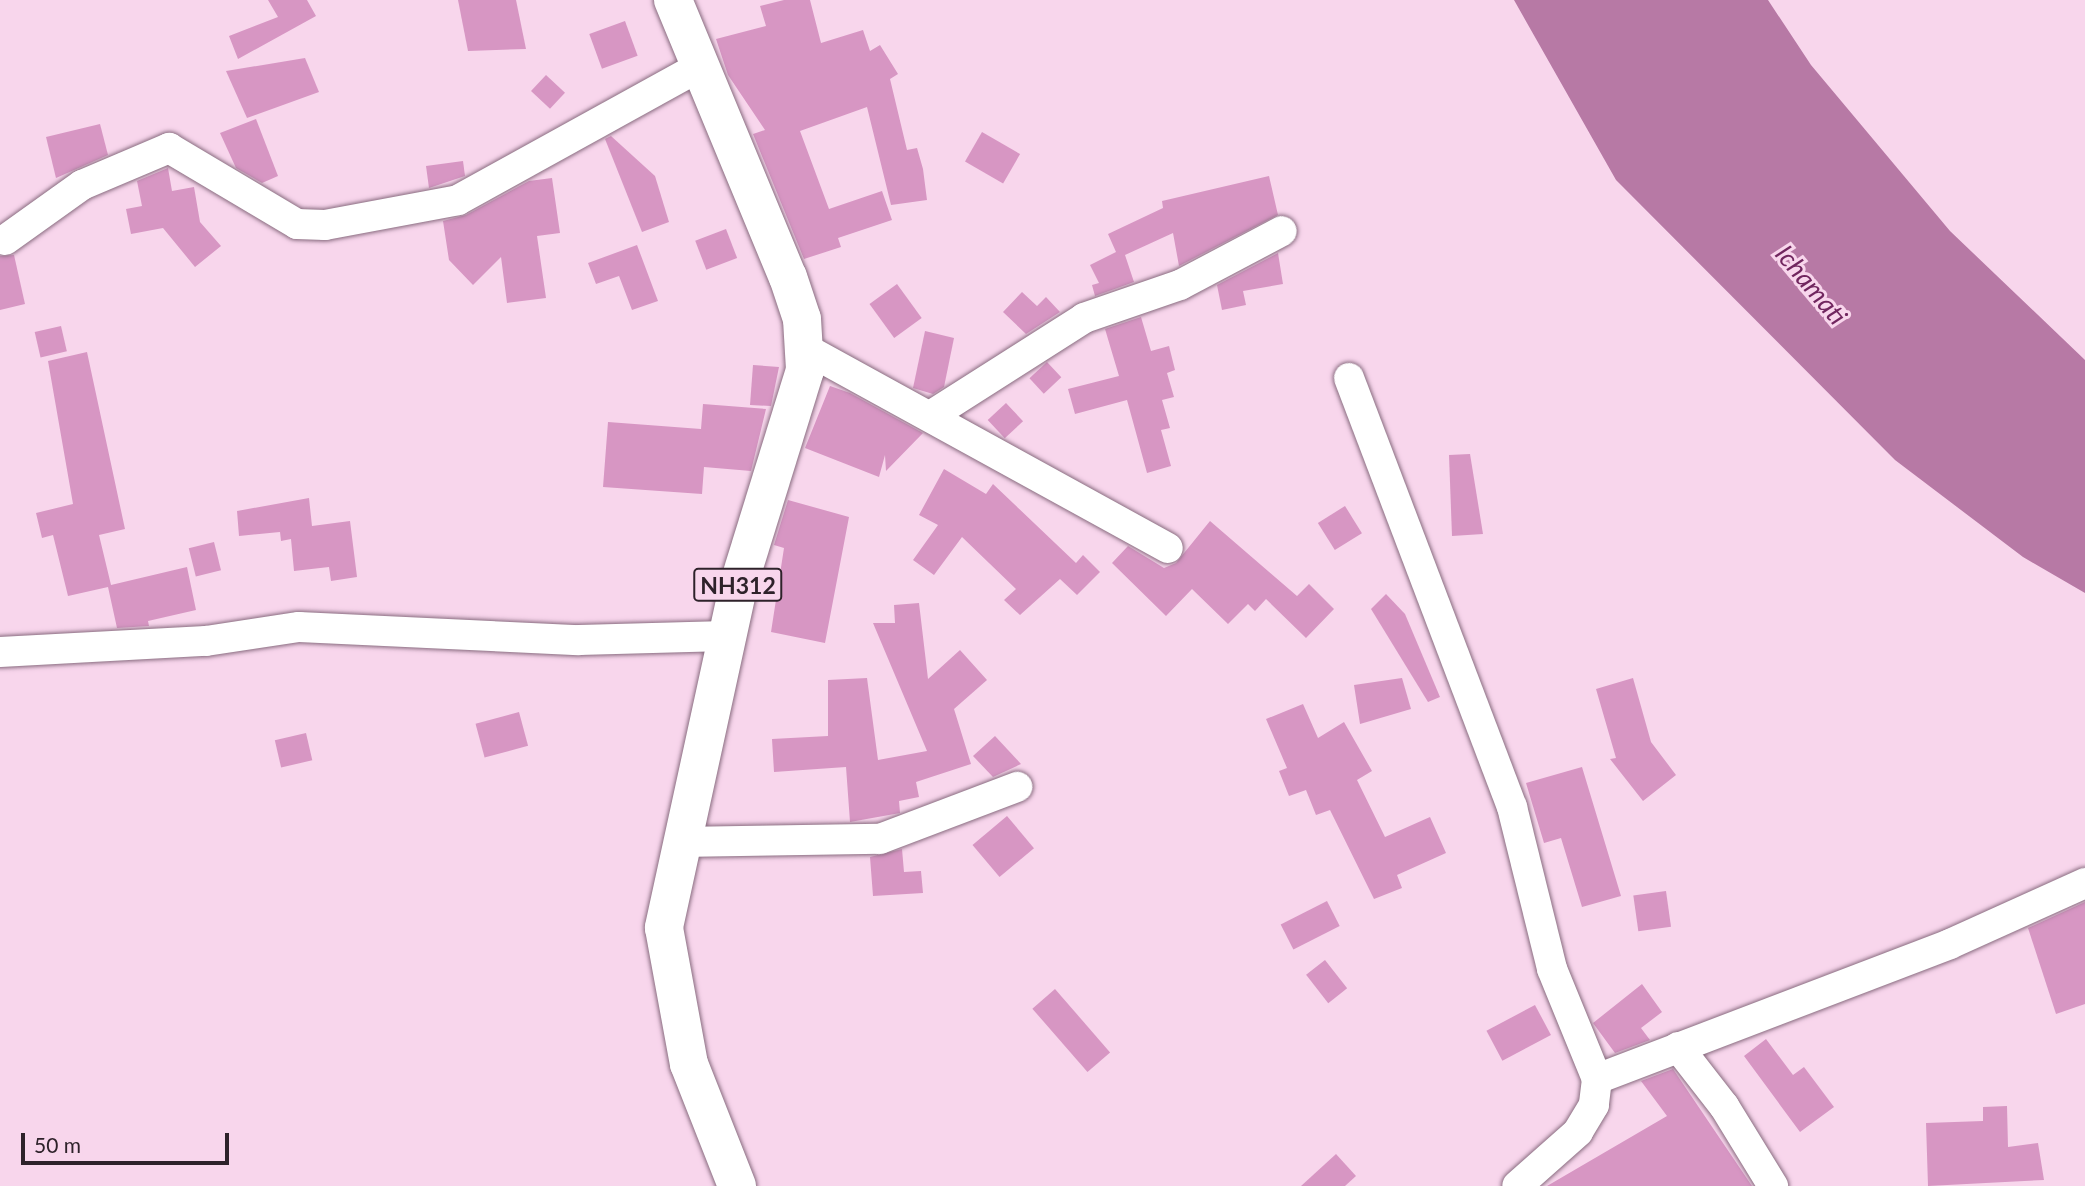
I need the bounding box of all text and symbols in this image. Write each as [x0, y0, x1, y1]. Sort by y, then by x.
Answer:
water label: Ichamati [1769, 239, 1853, 331]
road number: NH312 [692, 566, 784, 604]
scale bar [24, 1120, 233, 1164]
text: 50 m [34, 1132, 81, 1157]

